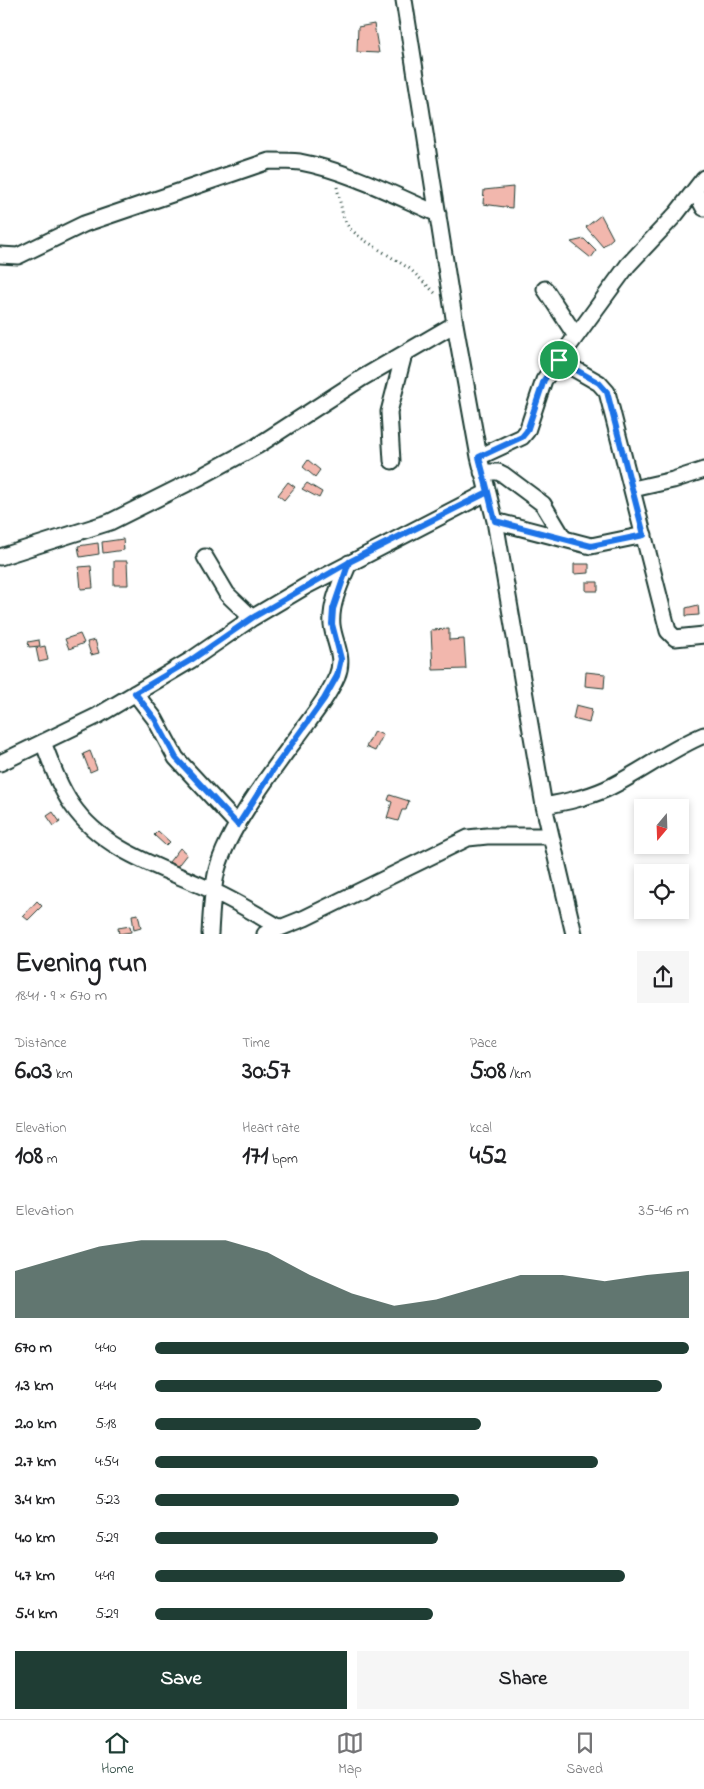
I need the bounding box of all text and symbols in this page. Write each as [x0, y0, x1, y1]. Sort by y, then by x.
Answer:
pin [538, 339, 580, 381]
icon: arrive [545, 346, 573, 374]
north arrow [634, 799, 689, 854]
map controls [634, 799, 689, 919]
button: locate [634, 864, 689, 919]
text: Evening run [15, 944, 147, 985]
button: share [637, 951, 689, 1003]
text: 18:41 · 9 × 670 m [15, 984, 107, 1008]
text: Distance [15, 1033, 67, 1054]
text: Time [242, 1033, 270, 1054]
text: Pace [470, 1033, 497, 1054]
text: 6.03 [15, 1054, 52, 1090]
text: 30:57 [242, 1054, 290, 1090]
text: 5:08 [470, 1054, 506, 1090]
text: km [52, 1064, 73, 1085]
text: /km [506, 1064, 531, 1085]
text: Elevation [15, 1118, 66, 1139]
text: Heart rate [242, 1118, 300, 1139]
text: kcal [470, 1118, 492, 1139]
text: 108 [15, 1139, 43, 1175]
text: 171 [242, 1139, 269, 1175]
text: 452 [470, 1139, 507, 1175]
text: m [43, 1149, 58, 1170]
text: bpm [269, 1149, 298, 1170]
text: Elevation [15, 1199, 74, 1223]
text: 35–46 m [639, 1199, 689, 1223]
text: 670 m [15, 1336, 52, 1360]
text: 4:40 [95, 1336, 116, 1360]
text: 1.3 km [15, 1374, 53, 1398]
text: 4:44 [95, 1374, 116, 1398]
text: 2.0 km [15, 1412, 57, 1436]
text: 5:18 [95, 1412, 117, 1436]
text: 2.7 km [15, 1450, 56, 1474]
text: 4:54 [95, 1450, 119, 1474]
text: 3.4 km [15, 1488, 55, 1512]
text: 5:23 [95, 1488, 120, 1512]
text: 4.0 km [15, 1526, 55, 1550]
text: 5:29 [95, 1526, 118, 1550]
text: 4.7 km [15, 1564, 55, 1588]
text: 4:49 [95, 1564, 114, 1588]
text: 5.4 km [15, 1602, 57, 1626]
text: 5:29 [95, 1602, 118, 1626]
button: Save [15, 1651, 347, 1709]
button: Share [357, 1651, 689, 1709]
tab: Home [101, 1729, 134, 1780]
tab: Map [336, 1729, 364, 1780]
tab: Saved [566, 1729, 603, 1780]

